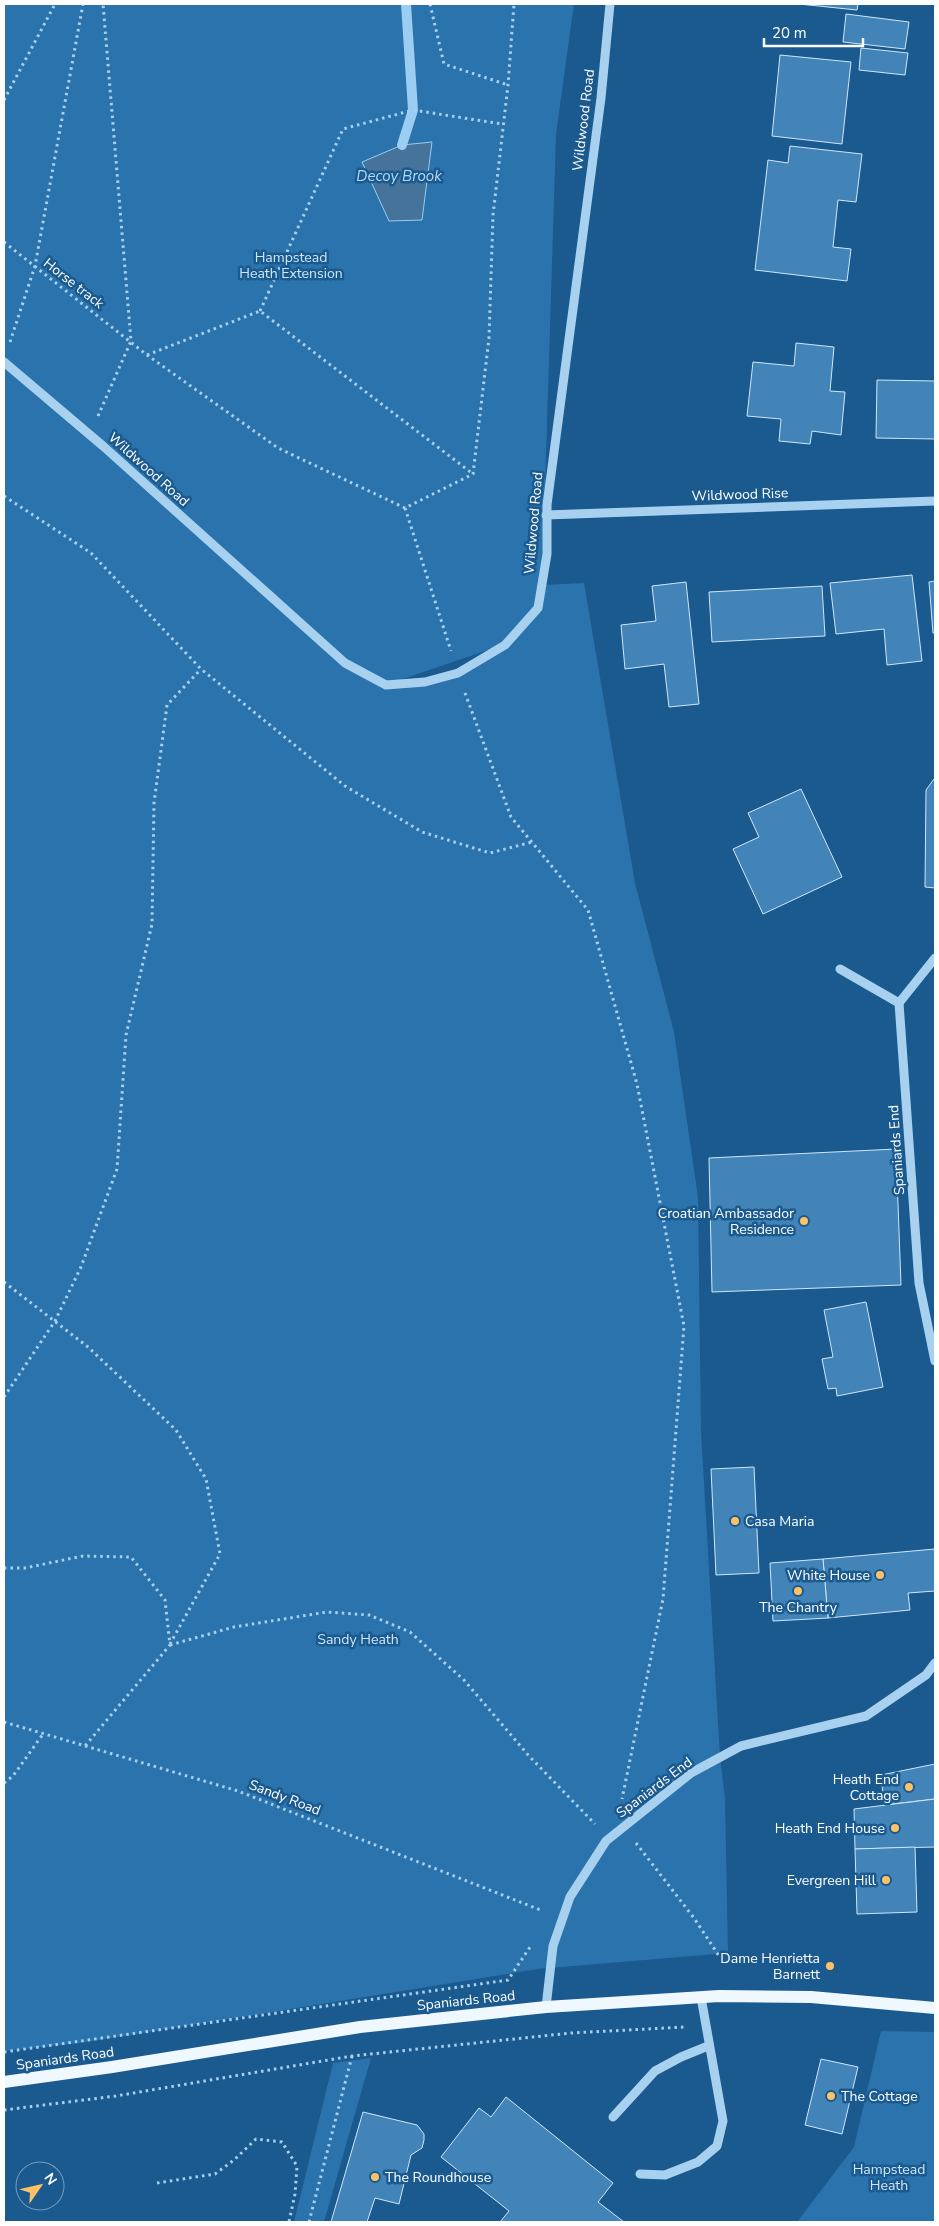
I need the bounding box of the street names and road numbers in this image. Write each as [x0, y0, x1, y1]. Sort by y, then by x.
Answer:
street label: Wildwood Road [568, 68, 599, 172]
street label: Horse track [40, 254, 109, 314]
street label: Wildwood Road [104, 428, 193, 511]
street label: Wildwood Road [520, 471, 547, 575]
street label: Wildwood Rise [691, 483, 789, 506]
street label: Spaniards End [884, 1104, 909, 1196]
street label: Spaniards End [612, 1753, 696, 1822]
street label: Sandy Road [246, 1775, 323, 1820]
street label: Spaniards Road [416, 1986, 516, 2015]
street label: Spaniards Road [15, 2042, 115, 2075]

